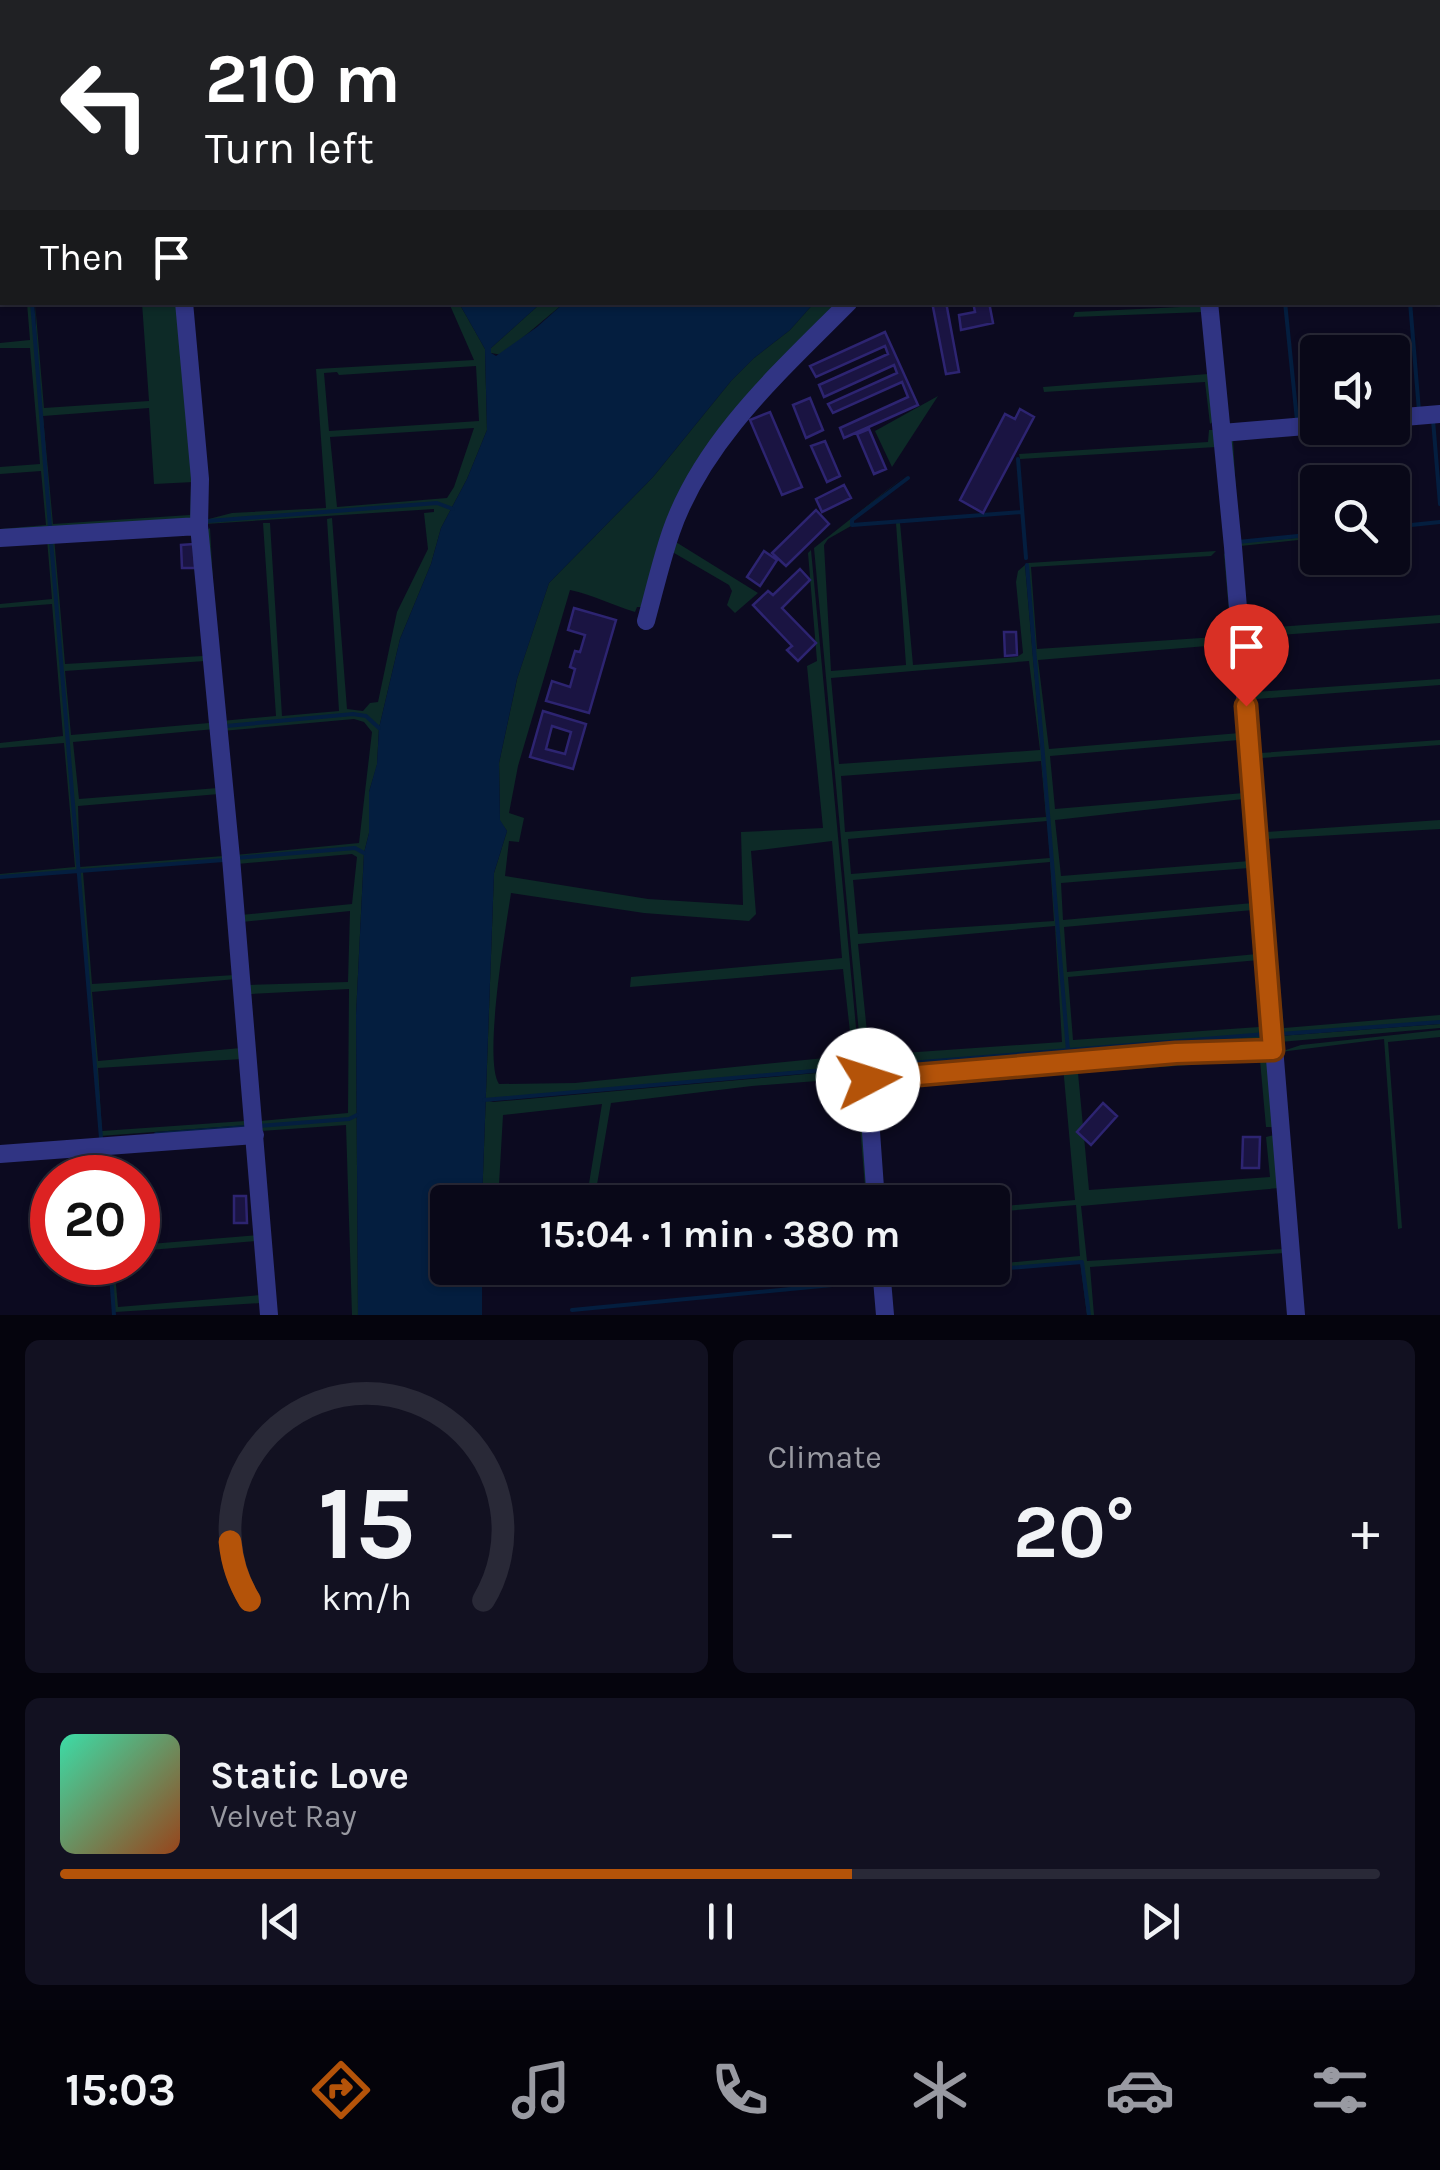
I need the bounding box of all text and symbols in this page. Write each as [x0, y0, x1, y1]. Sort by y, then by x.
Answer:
text: 210 m [205, 38, 401, 120]
icon: left [40, 40, 170, 170]
text: Turn left [205, 122, 374, 174]
icon: arrive [144, 230, 199, 285]
text: Then [40, 235, 124, 280]
map controls [1300, 335, 1410, 575]
button: sound [1300, 335, 1410, 445]
button: search [1300, 465, 1410, 575]
pin [1204, 604, 1289, 707]
icon: arrive [1219, 619, 1274, 674]
position arrow [816, 1028, 920, 1132]
speed limit sign: 20 [30, 1155, 160, 1285]
text: 15:04 · 1 min · 380 m [540, 1212, 900, 1257]
text: Climate [768, 1439, 882, 1476]
text: 15 [317, 1463, 415, 1584]
text: 20° [1013, 1488, 1135, 1576]
text: − [768, 1500, 796, 1564]
text: + [1351, 1500, 1380, 1564]
text: km/h [321, 1577, 412, 1619]
text: Static Love [210, 1753, 409, 1798]
text: Velvet Ray [210, 1798, 357, 1835]
icon: previous [253, 1894, 308, 1949]
icon: pause [693, 1894, 748, 1949]
icon: next [1133, 1894, 1188, 1949]
icon: directions [306, 2055, 376, 2125]
icon: music [506, 2055, 576, 2125]
icon: phone [705, 2055, 775, 2125]
icon: climate [905, 2055, 975, 2125]
icon: car [1105, 2055, 1175, 2125]
icon: filters [1305, 2055, 1375, 2125]
text: 15:03 [65, 2064, 176, 2116]

